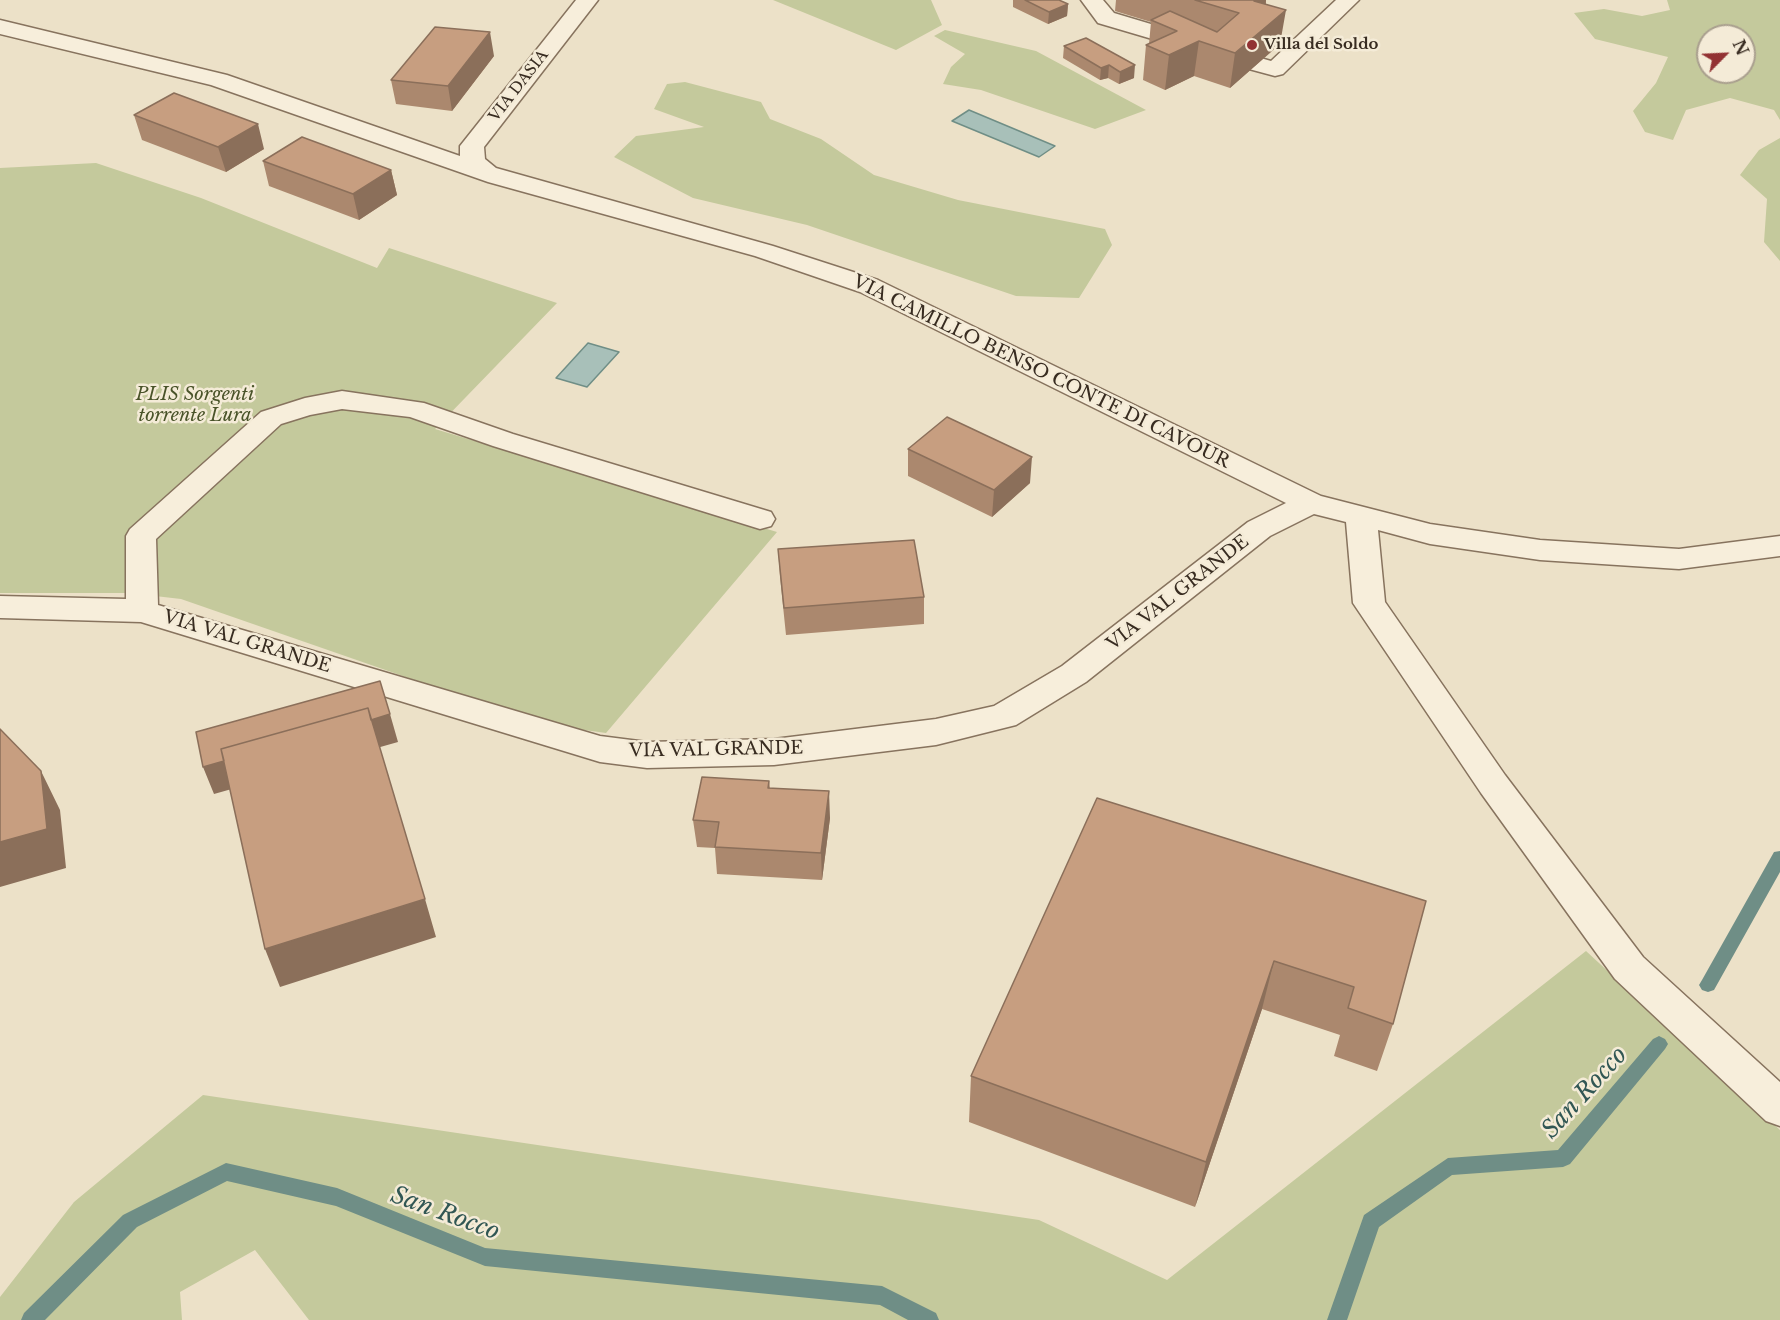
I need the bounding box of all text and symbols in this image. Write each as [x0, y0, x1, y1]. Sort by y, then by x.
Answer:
north arrow [1696, 24, 1756, 84]
place label: Villa del Soldo [1264, 36, 1378, 54]
text: N [1728, 37, 1753, 58]
marker: Villa del Soldo [1245, 38, 1259, 52]
street label: VIA DASIA [486, 47, 552, 125]
street label: VIA CAMILLO BENSO CONTE DI CAVOUR [849, 271, 1233, 473]
park label: PLIS Sorgenti torrente Lura [136, 384, 254, 426]
street label: VIA VAL GRANDE [1103, 531, 1253, 655]
street label: VIA VAL GRANDE [161, 606, 333, 678]
street label: VIA VAL GRANDE [629, 738, 803, 762]
water label: San Rocco [1536, 1041, 1634, 1145]
water label: San Rocco [387, 1181, 503, 1247]

